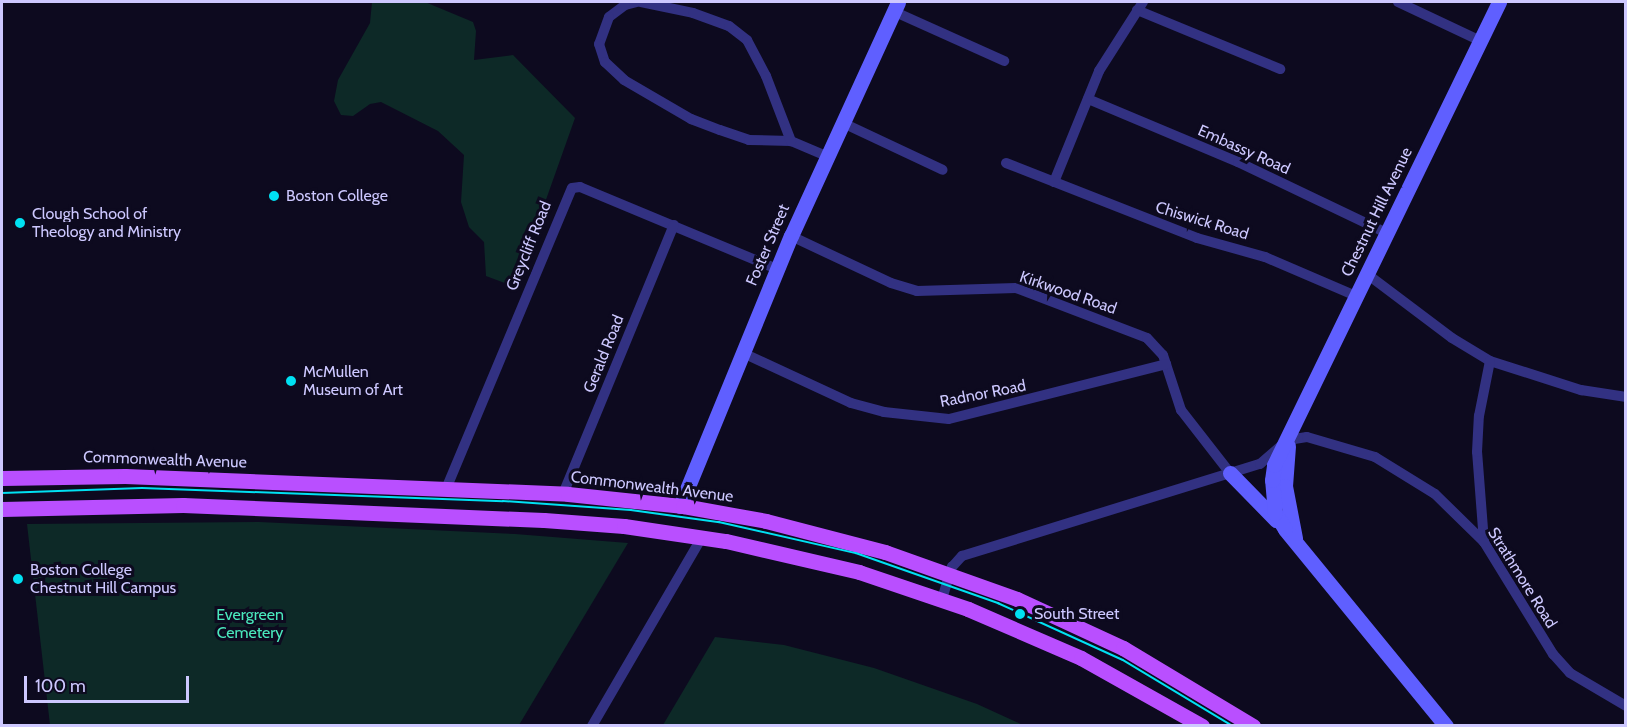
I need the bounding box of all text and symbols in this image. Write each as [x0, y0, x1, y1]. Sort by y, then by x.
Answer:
street label: Embassy Road [1195, 121, 1293, 179]
street label: Chestnut Hill Avenue [1337, 144, 1417, 280]
place label: Boston College [286, 186, 388, 206]
marker: Boston College [267, 189, 281, 203]
street label: Greycliff Road [502, 198, 556, 294]
street label: Chiswick Road [1153, 198, 1251, 244]
street label: Foster Street [742, 201, 794, 289]
place label: Clough School of Theology and Ministry [32, 204, 181, 242]
marker: Clough School of Theology and Ministry [13, 216, 27, 230]
street label: Kirkwood Road [1017, 267, 1119, 319]
street label: Gerald Road [580, 312, 628, 396]
place label: McMullen Museum of Art [303, 362, 403, 400]
marker: McMullen Museum of Art [284, 374, 298, 388]
street label: Radnor Road [938, 376, 1028, 412]
street label: Commonwealth Avenue [83, 448, 247, 472]
street label: Commonwealth Avenue [570, 468, 734, 506]
street label: Strathmore Road [1483, 524, 1561, 632]
place label: Boston College Chestnut Hill Campus [30, 560, 176, 598]
marker: Boston College Chestnut Hill Campus [11, 572, 25, 586]
place label: South Street [1034, 604, 1119, 624]
park label: Evergreen Cemetery [216, 605, 284, 643]
marker: South Street [1011, 605, 1029, 623]
scale bar [27, 664, 192, 702]
text: 100 m [35, 675, 86, 697]

